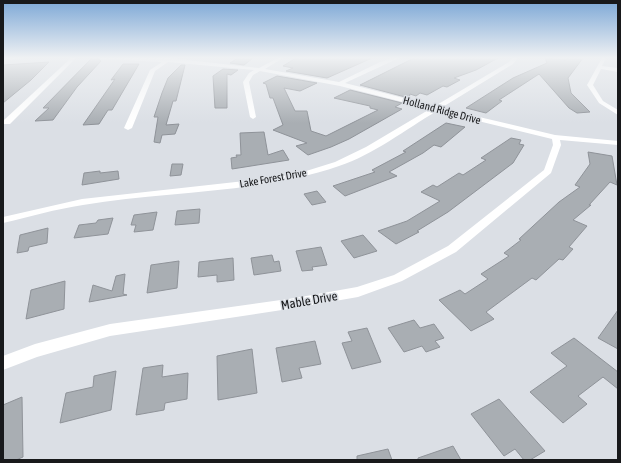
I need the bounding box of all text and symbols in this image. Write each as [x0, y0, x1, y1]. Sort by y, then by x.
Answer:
street label: Holland Ridge Drive [402, 94, 482, 126]
street label: Lake Forest Drive [238, 166, 308, 190]
street label: Mable Drive [280, 288, 339, 313]

